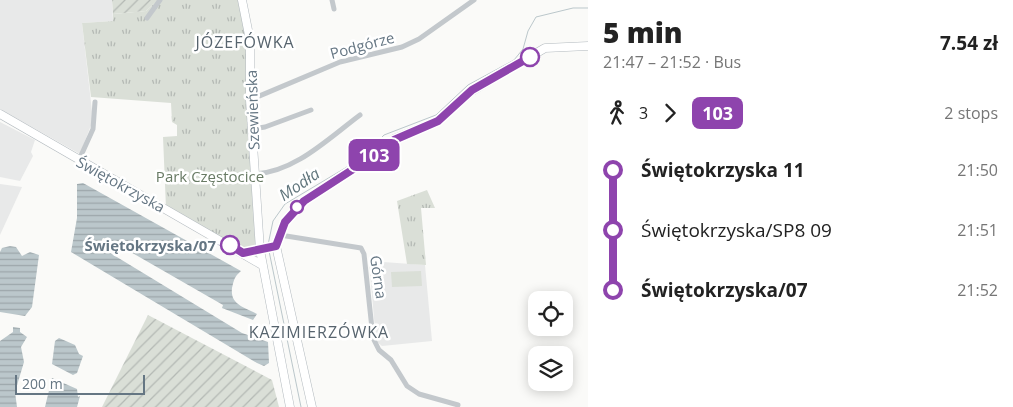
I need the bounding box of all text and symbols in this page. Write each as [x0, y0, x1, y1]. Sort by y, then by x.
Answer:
text: 5 min [603, 13, 683, 51]
street label: Podgórze [328, 27, 396, 63]
text: 7.54 zł [940, 30, 998, 56]
district label: JÓZEFÓWKA [193, 31, 295, 53]
unlabelled marker [520, 47, 540, 67]
text: 21:47 – 21:52 · Bus [603, 51, 741, 73]
street label: Szewieńska [241, 70, 263, 150]
icon: walk [603, 99, 631, 127]
icon: forward [656, 99, 684, 127]
text: 103 [702, 101, 733, 125]
text: 3 [639, 102, 648, 124]
text: 2 stops [944, 102, 998, 124]
line badge: 103 [345, 139, 403, 171]
text: 103 [359, 143, 389, 167]
street label: Świętokrzyska [73, 151, 169, 217]
text: Świętokrzyska 11 [641, 157, 805, 183]
text: 21:50 [957, 159, 998, 181]
water label: Modła [274, 162, 324, 206]
park label: Park Częstocice [156, 166, 264, 186]
unlabelled marker [290, 200, 304, 214]
text: Świętokrzyska/SP8 09 [641, 217, 832, 243]
text: 21:51 [957, 219, 998, 241]
place label: Świętokrzyska/07 [85, 235, 216, 255]
marker: Świętokrzyska/07 [220, 235, 240, 255]
street label: Górna [366, 254, 392, 300]
text: Świętokrzyska/07 [641, 277, 808, 303]
text: 21:52 [957, 279, 998, 301]
map controls [528, 291, 573, 391]
button: locate [528, 291, 573, 336]
district label: KAZIMIERZÓWKA [249, 321, 389, 343]
button: layers [528, 346, 573, 391]
scale bar [15, 372, 145, 395]
text: 200 m [22, 374, 63, 393]

